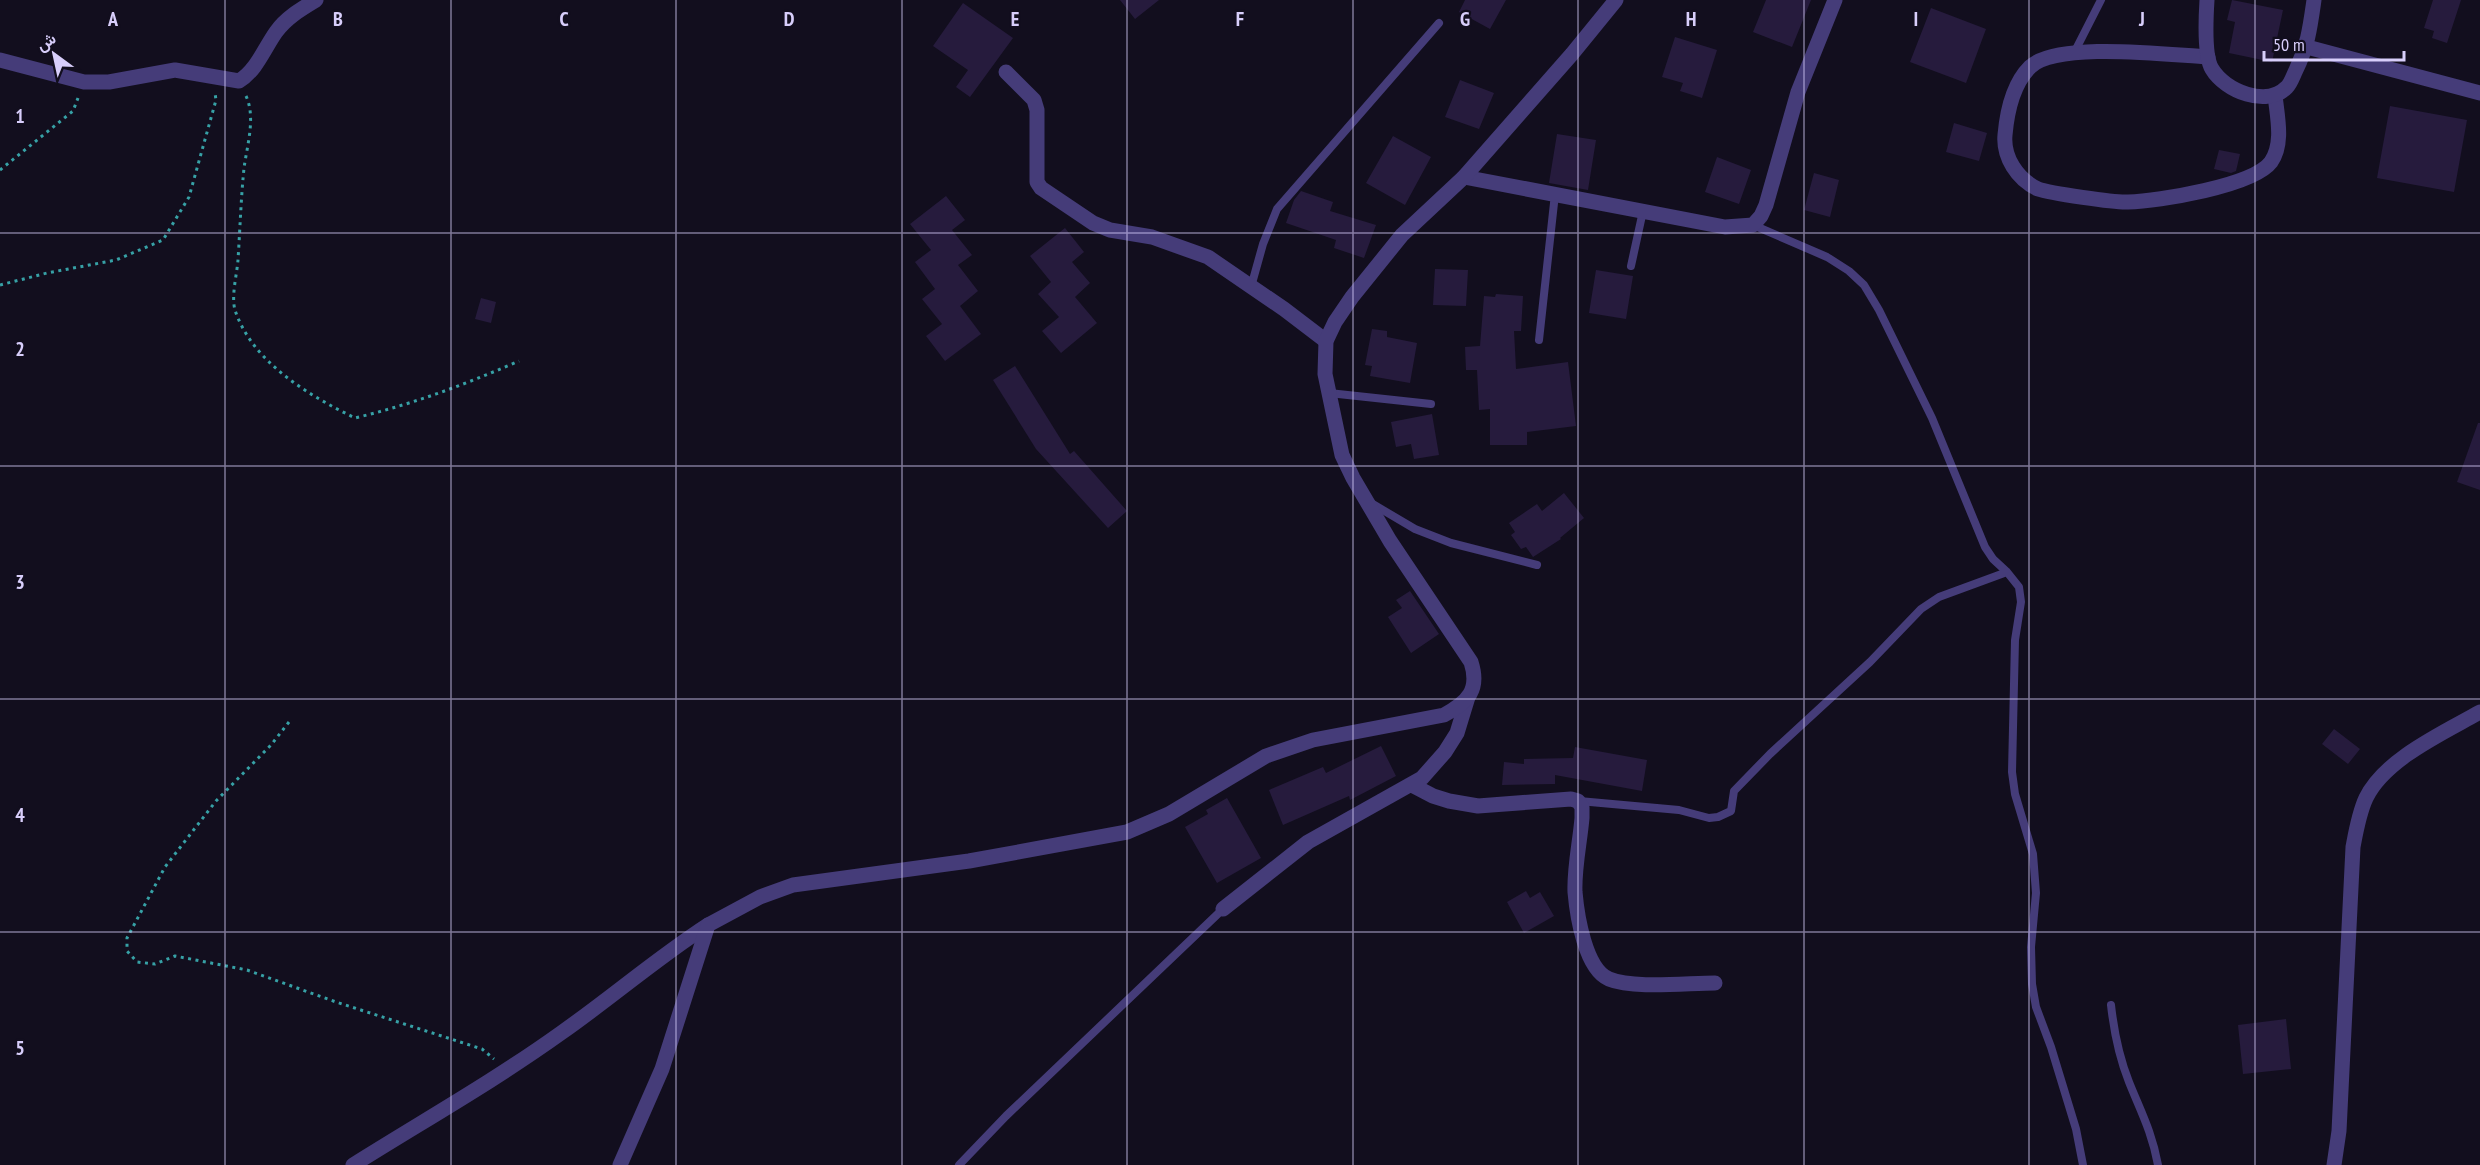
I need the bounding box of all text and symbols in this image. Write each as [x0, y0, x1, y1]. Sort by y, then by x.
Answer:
text: A [107, 6, 119, 32]
text: B [333, 6, 343, 32]
text: C [559, 6, 569, 32]
text: D [784, 6, 795, 32]
text: E [1011, 6, 1019, 32]
text: F [1236, 6, 1244, 32]
text: G [1460, 6, 1470, 32]
text: H [1686, 6, 1696, 32]
text: I [1914, 6, 1918, 32]
text: J [2138, 6, 2145, 32]
north arrow [24, 24, 84, 84]
scale bar [2264, 24, 2404, 62]
text: ش [32, 28, 59, 55]
text: 50 m [2273, 33, 2305, 56]
text: 1 [15, 103, 25, 129]
text: 2 [15, 336, 25, 362]
text: 3 [15, 569, 25, 595]
text: 4 [15, 802, 25, 828]
text: 5 [15, 1035, 25, 1061]

